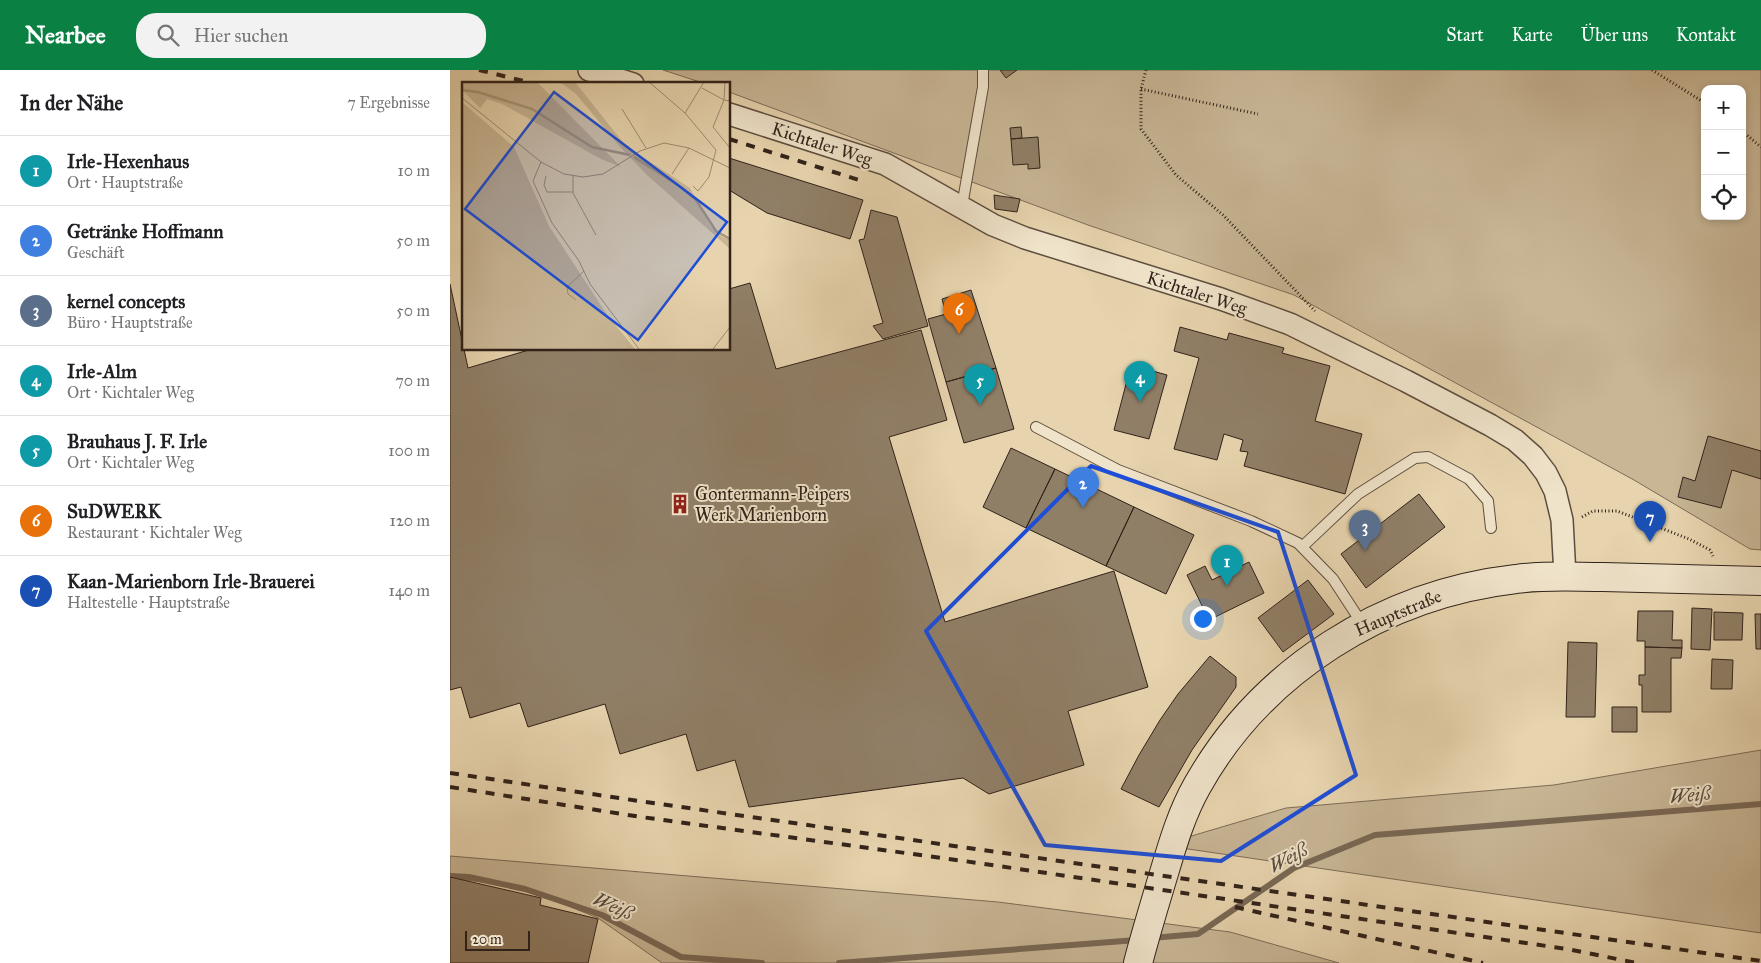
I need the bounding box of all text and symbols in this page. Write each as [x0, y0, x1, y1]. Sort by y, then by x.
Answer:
search box [136, 13, 486, 58]
text: Nearbee [25, 20, 106, 50]
icon: search [154, 21, 182, 49]
text: Hier suchen [194, 24, 288, 47]
text: Start [1446, 24, 1484, 46]
text: Karte [1512, 24, 1553, 46]
text: Über uns [1581, 24, 1648, 46]
text: Kontakt [1676, 24, 1736, 46]
inset map [462, 82, 730, 350]
map controls [1701, 85, 1746, 220]
button: + [1701, 85, 1746, 130]
text: In der Nähe [20, 90, 123, 116]
text: 7 Ergebnisse [347, 93, 430, 112]
street label: Kichtaler Weg [769, 117, 876, 172]
button: − [1701, 130, 1746, 175]
text: Irle-Hexenhaus [67, 150, 189, 173]
text: 1 [33, 161, 39, 180]
text: 10 m [398, 161, 430, 180]
text: Ort · Hauptstraße [67, 173, 183, 192]
button: locate [1701, 175, 1746, 220]
text: Getränke Hoffmann [67, 220, 223, 243]
text: 2 [32, 231, 40, 250]
text: 50 m [396, 231, 430, 250]
text: Geschäft [67, 243, 125, 262]
street label: Kichtaler Weg [1144, 266, 1251, 321]
text: kernel concepts [67, 290, 185, 313]
pin: 6 [943, 293, 975, 334]
text: 3 [33, 301, 39, 320]
text: 50 m [396, 301, 430, 320]
text: Büro · Hauptstraße [67, 313, 193, 332]
text: Irle-Alm [67, 360, 137, 383]
pin: 4 [1124, 361, 1156, 402]
pin: 5 [964, 364, 996, 405]
text: 4 [32, 371, 40, 390]
text: 70 m [395, 371, 430, 390]
text: Ort · Kichtaler Weg [67, 383, 194, 402]
text: Brauhaus J. F. Irle [67, 430, 207, 453]
text: 5 [32, 441, 40, 460]
text: 100 m [388, 441, 430, 460]
text: Ort · Kichtaler Weg [67, 453, 194, 472]
pin: 2 [1067, 467, 1099, 508]
place label: Gontermann-Peipers Werk Marienborn [695, 483, 849, 526]
building icon: Gontermann-Peipers Werk Marienborn [669, 493, 691, 515]
text: SuDWERK [67, 500, 161, 523]
pin: 7 [1634, 501, 1666, 542]
pin: 3 [1349, 510, 1381, 551]
text: 6 [32, 511, 40, 530]
text: 120 m [390, 511, 430, 530]
text: Restaurant · Kichtaler Weg [67, 523, 242, 542]
pin: 1 [1211, 545, 1243, 586]
text: Kaan-Marienborn Irle-Brauerei [67, 570, 315, 593]
text: 7 [32, 581, 40, 600]
text: 140 m [389, 581, 430, 600]
street label: Hauptstraße [1351, 585, 1445, 641]
text: Haltestelle · Hauptstraße [67, 593, 230, 612]
your location [1190, 606, 1216, 632]
water label: Weiß [1669, 782, 1713, 808]
water label: Weiß [1265, 838, 1313, 878]
water label: Weiß [590, 887, 638, 925]
scale bar [465, 928, 530, 951]
text: 20 m [472, 931, 502, 948]

